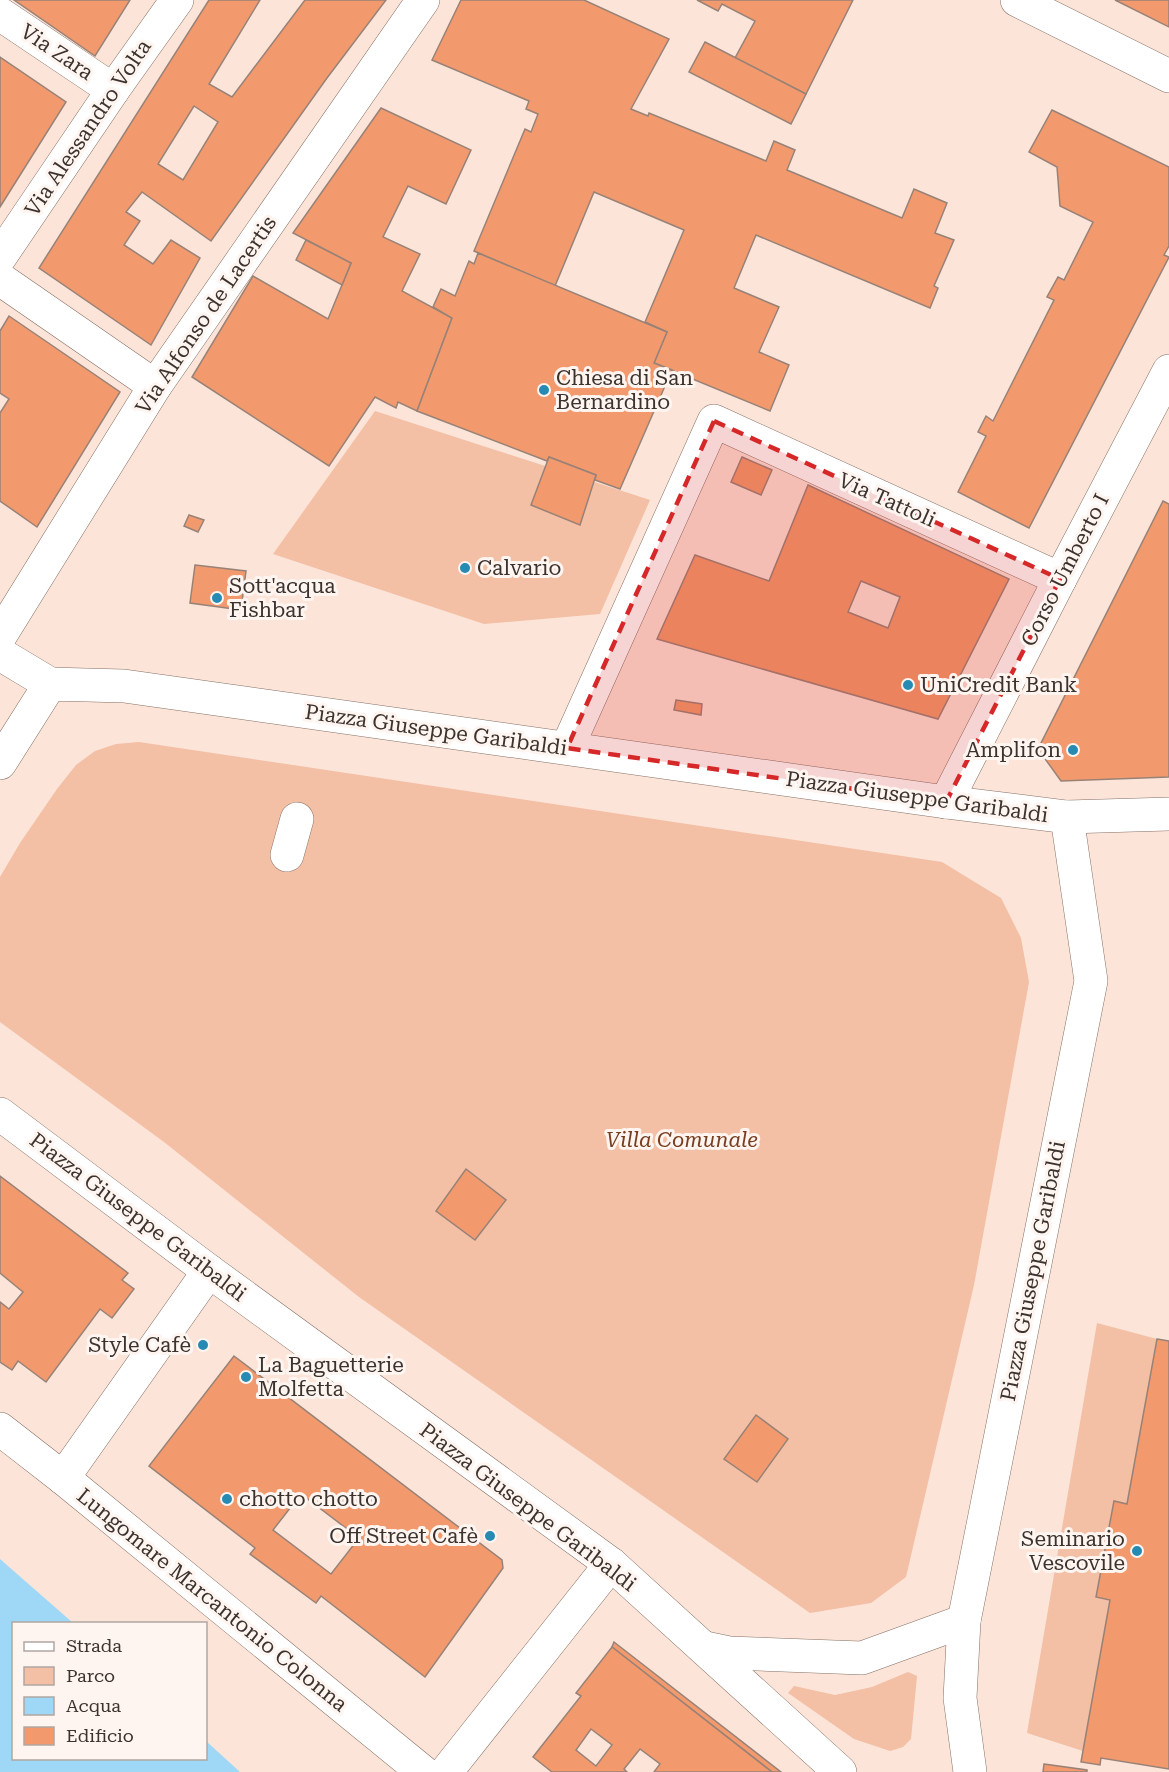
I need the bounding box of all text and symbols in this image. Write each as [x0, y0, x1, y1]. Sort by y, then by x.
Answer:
street label: Via Zara [16, 19, 98, 85]
street label: Via Alessandro Volta [20, 35, 156, 221]
street label: Via Alfonso de Lacertis [131, 211, 281, 419]
place label: Chiesa di San Bernardino [556, 366, 693, 414]
marker: Chiesa di San Bernardino [537, 383, 551, 397]
street label: Via Tattoli [835, 468, 940, 532]
street label: Corso Umberto I [1016, 490, 1114, 650]
place label: Calvario [477, 556, 561, 580]
marker: Calvario [458, 561, 472, 575]
place label: Sott'acqua Fishbar [229, 574, 336, 622]
marker: Sott'acqua Fishbar [210, 591, 224, 605]
place label: UniCredit Bank [920, 673, 1077, 697]
marker: UniCredit Bank [901, 678, 915, 692]
street label: Piazza Giuseppe Garibaldi [303, 700, 569, 760]
place label: Amplifon [966, 738, 1061, 762]
marker: Amplifon [1066, 743, 1080, 757]
street label: Piazza Giuseppe Garibaldi [784, 767, 1050, 827]
street label: Piazza Giuseppe Garibaldi [25, 1128, 251, 1306]
park label: Villa Comunale [606, 1128, 758, 1152]
street label: Piazza Giuseppe Garibaldi [996, 1139, 1070, 1403]
place label: Style Cafè [88, 1333, 191, 1357]
marker: Style Cafè [196, 1338, 210, 1352]
place label: La Baguetterie Molfetta [258, 1353, 404, 1401]
marker: La Baguetterie Molfetta [239, 1370, 253, 1384]
street label: Piazza Giuseppe Garibaldi [415, 1418, 641, 1596]
street label: Lungomare Marcantonio Colonna [72, 1483, 352, 1717]
place label: chotto chotto [239, 1487, 378, 1511]
marker: chotto chotto [220, 1492, 234, 1506]
place label: Off Street Cafè [329, 1524, 478, 1548]
place label: Seminario Vescovile [1021, 1527, 1125, 1575]
marker: Off Street Cafè [483, 1529, 497, 1543]
marker: Seminario Vescovile [1130, 1544, 1144, 1558]
legend [12, 1622, 207, 1760]
text: Strada [66, 1635, 122, 1656]
text: Parco [66, 1665, 115, 1686]
text: Acqua [66, 1695, 121, 1716]
text: Edificio [66, 1725, 134, 1746]

